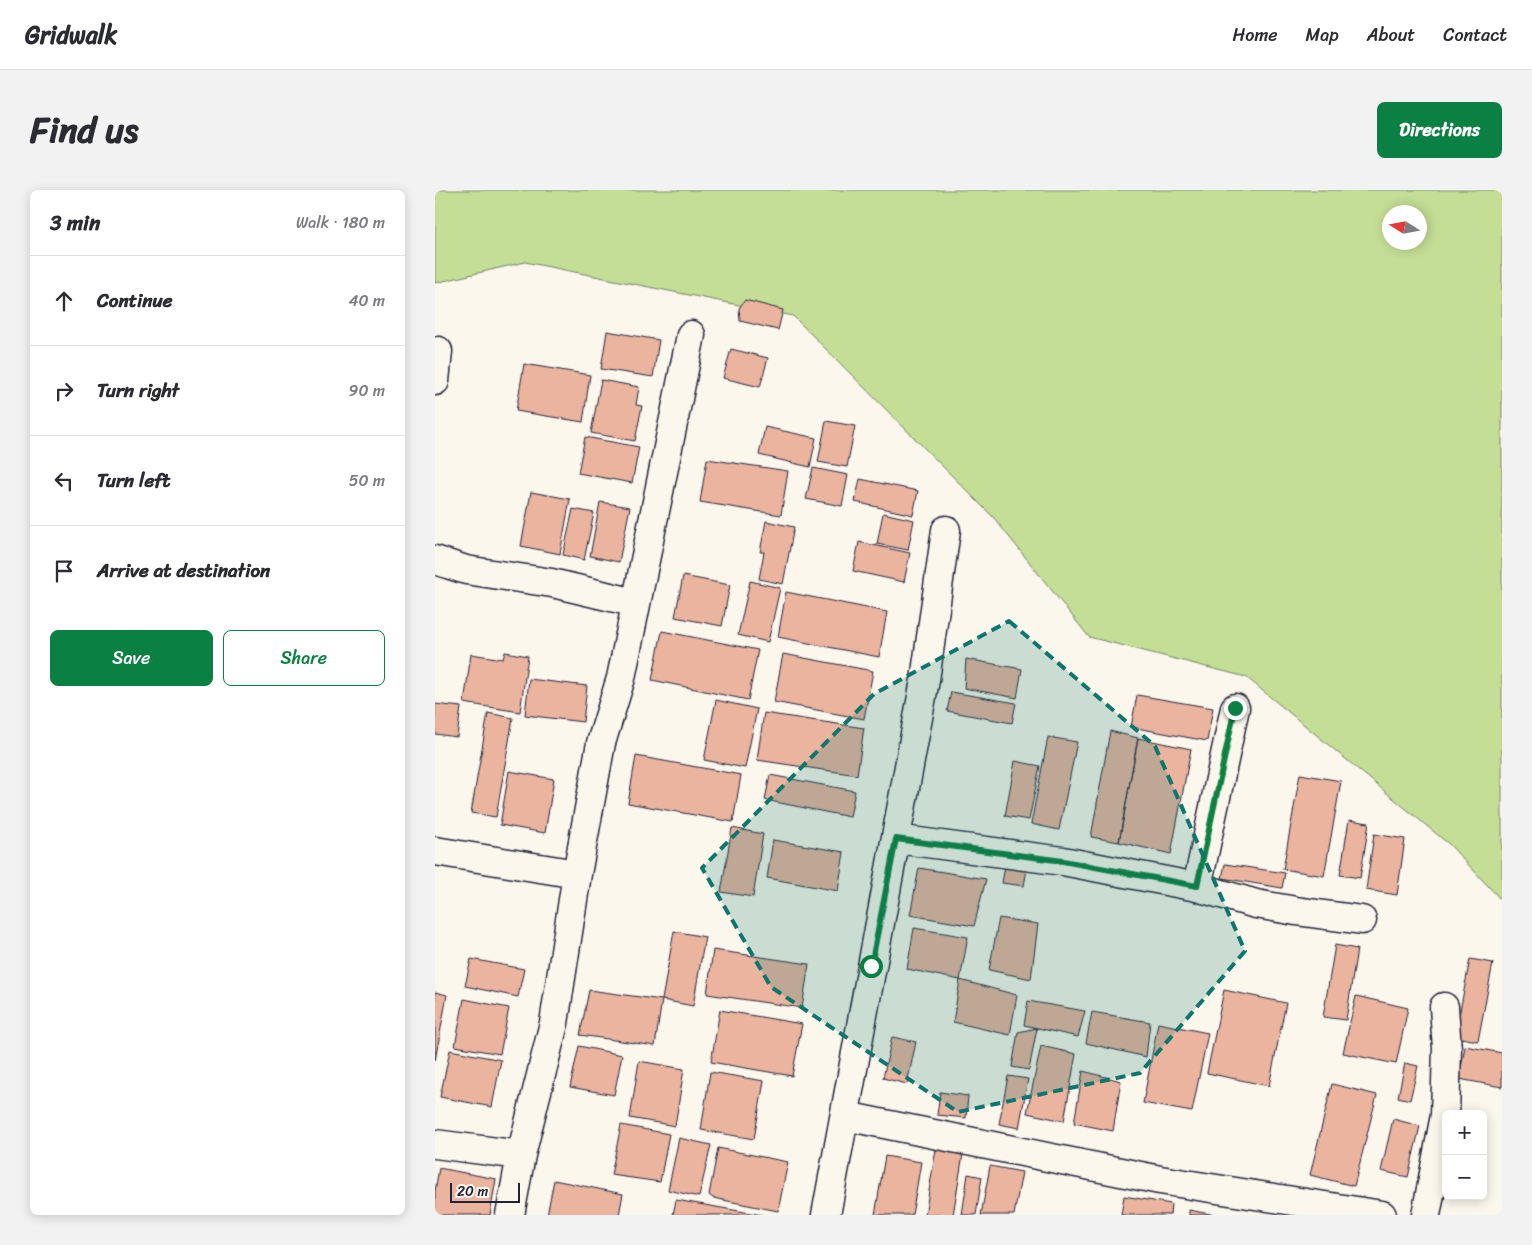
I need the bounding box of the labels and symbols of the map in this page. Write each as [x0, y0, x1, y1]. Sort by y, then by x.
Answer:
north arrow [1382, 205, 1427, 250]
route end [1224, 697, 1247, 720]
route start [860, 955, 883, 978]
scale bar [450, 1180, 520, 1203]

